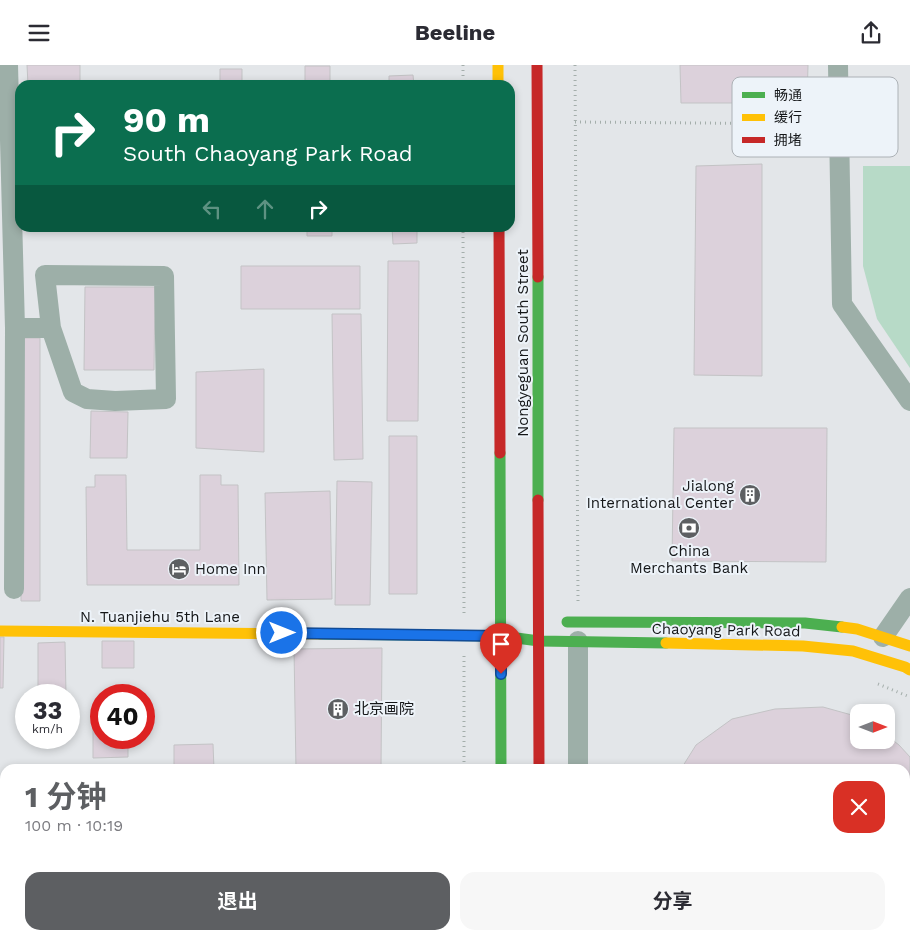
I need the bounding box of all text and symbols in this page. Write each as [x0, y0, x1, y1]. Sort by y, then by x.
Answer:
icon: menu [25, 19, 53, 47]
icon: share [857, 19, 885, 47]
text: Beeline [415, 20, 495, 45]
legend [732, 77, 898, 157]
text: 畅通 [774, 87, 802, 103]
text: 90 m [123, 99, 210, 141]
icon: right [40, 100, 105, 165]
text: 缓行 [774, 109, 802, 125]
text: 拥堵 [774, 132, 802, 148]
text: South Chaoyang Park Road [123, 141, 413, 166]
icon: left [198, 195, 226, 223]
icon: ahead [251, 195, 279, 223]
icon: right [304, 195, 332, 223]
street label: Nongyeguan South Street [514, 249, 532, 437]
place label: Jialong International Center [587, 477, 734, 512]
building icon: Jialong International Center [738, 483, 762, 507]
bank icon: China Merchants Bank [677, 516, 701, 540]
place label: China Merchants Bank [630, 542, 748, 577]
hotel icon: Home Inn [167, 557, 191, 581]
place label: Home Inn [195, 560, 266, 578]
position arrow [255, 606, 307, 658]
street label: N. Tuanjiehu 5th Lane [80, 608, 240, 626]
street label: Chaoyang Park Road [651, 620, 801, 640]
pin [480, 623, 522, 674]
icon: arrive [487, 630, 515, 658]
speed limit sign: 40 [90, 684, 155, 749]
text: 33 [33, 696, 62, 725]
building icon: 北京画院 [326, 697, 350, 721]
place label: 北京画院 [354, 700, 414, 718]
north arrow [850, 704, 895, 749]
map controls [850, 704, 895, 749]
text: km/h [32, 722, 63, 736]
text: 1 分钟 [25, 779, 107, 814]
button: close [833, 781, 885, 833]
text: 100 m · 10:19 [25, 816, 123, 835]
button: 退出 [25, 872, 450, 930]
button: 分享 [460, 872, 885, 930]

